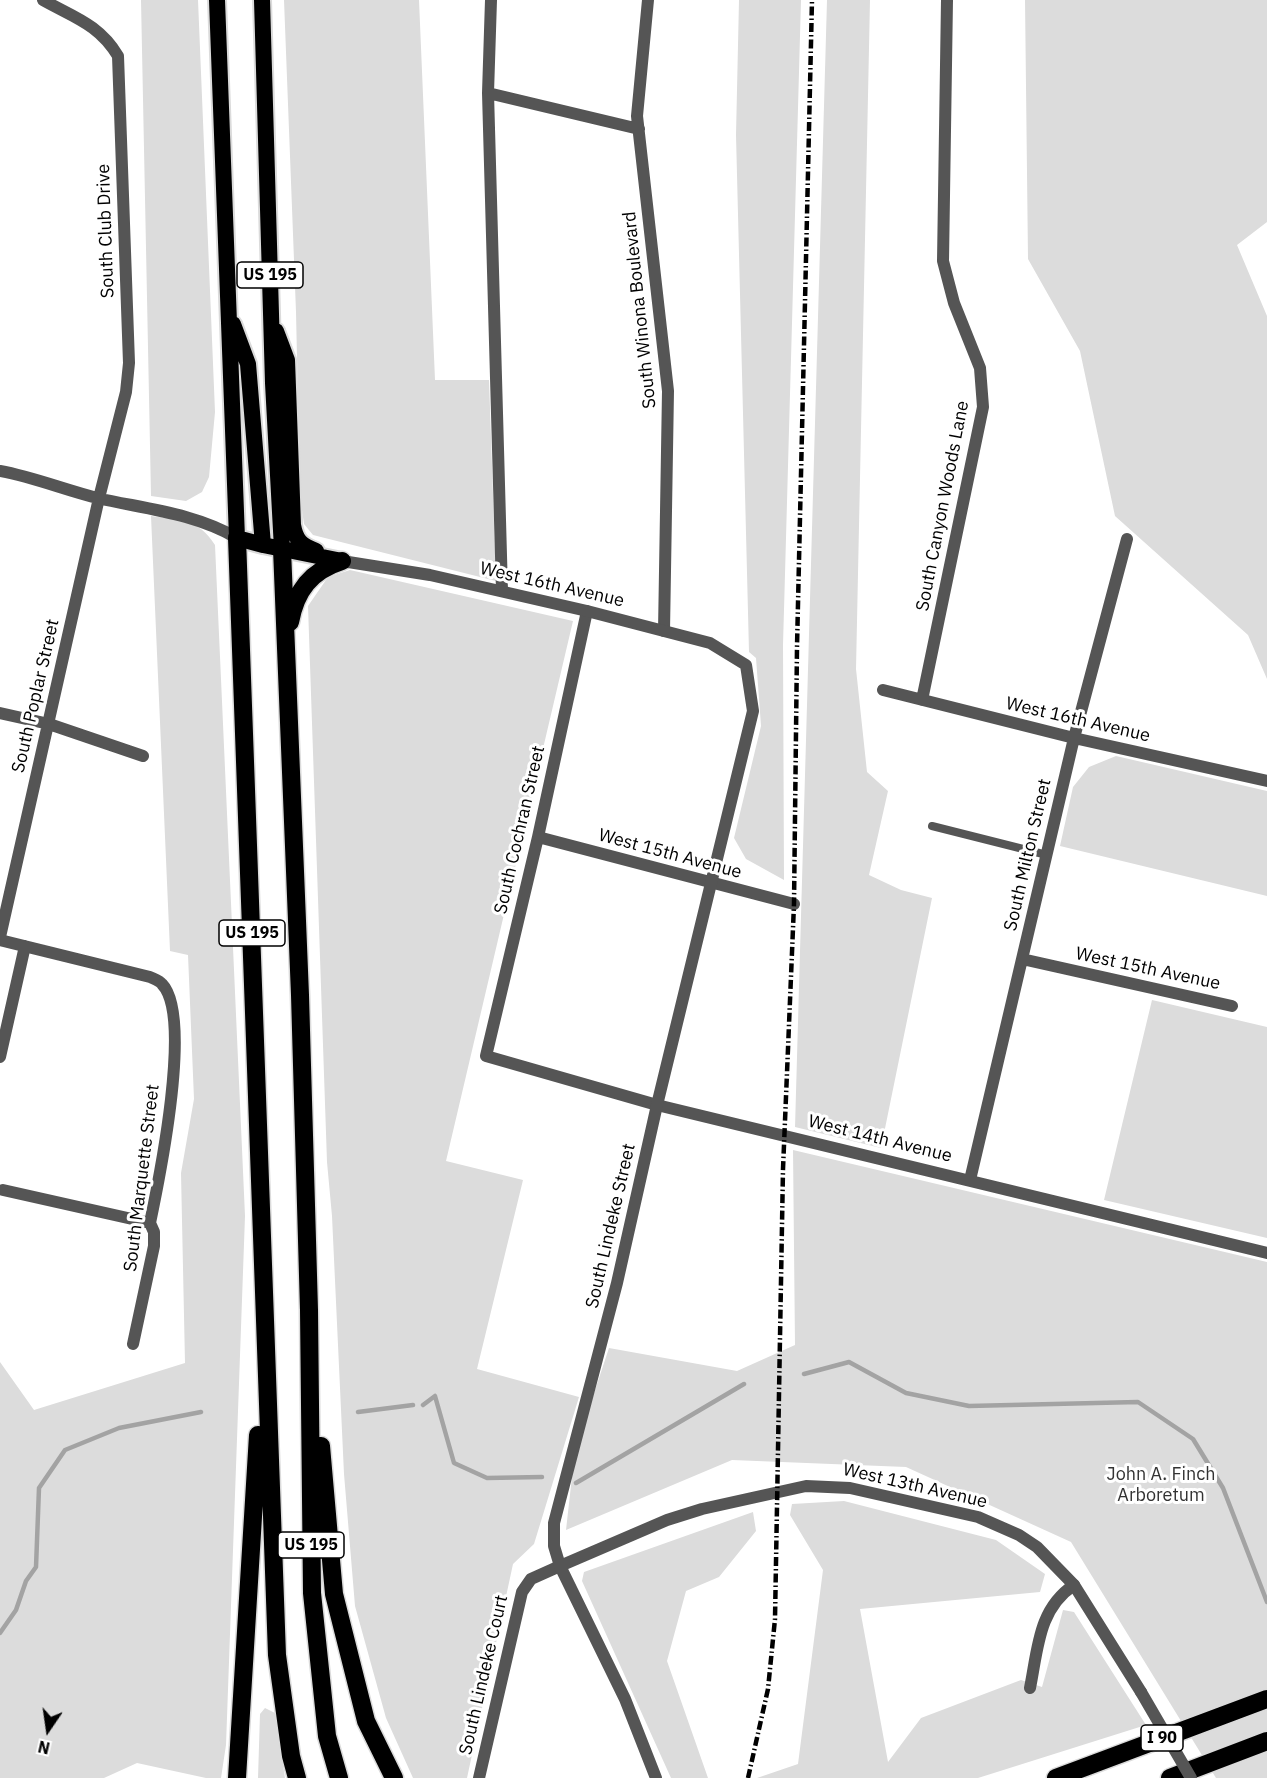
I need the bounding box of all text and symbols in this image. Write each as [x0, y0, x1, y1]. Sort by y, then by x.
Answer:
street label: South Club Drive [93, 164, 119, 298]
street label: South Winona Boulevard [619, 210, 661, 410]
road number: US 195 [237, 262, 303, 288]
street label: South Canyon Woods Lane [912, 399, 974, 613]
street label: West 16th Avenue [478, 558, 626, 612]
street label: South Poplar Street [8, 617, 64, 775]
street label: West 16th Avenue [1004, 693, 1152, 747]
street label: South Cochran Street [490, 744, 550, 916]
street label: South Milton Street [1000, 777, 1056, 933]
street label: West 15th Avenue [596, 824, 744, 884]
road number: US 195 [219, 920, 285, 946]
street label: West 15th Avenue [1074, 943, 1222, 995]
street label: South Marquette Street [120, 1083, 164, 1273]
street label: West 14th Avenue [806, 1111, 954, 1167]
street label: South Lindeke Street [582, 1142, 640, 1310]
street label: West 13th Avenue [841, 1459, 989, 1513]
park label: John A. Finch Arboretum [1107, 1464, 1215, 1506]
road number: US 195 [278, 1532, 344, 1558]
street label: South Lindeke Court [455, 1593, 513, 1757]
north arrow [18, 1700, 78, 1760]
road number: I 90 [1141, 1725, 1183, 1751]
text: N [36, 1736, 52, 1759]

